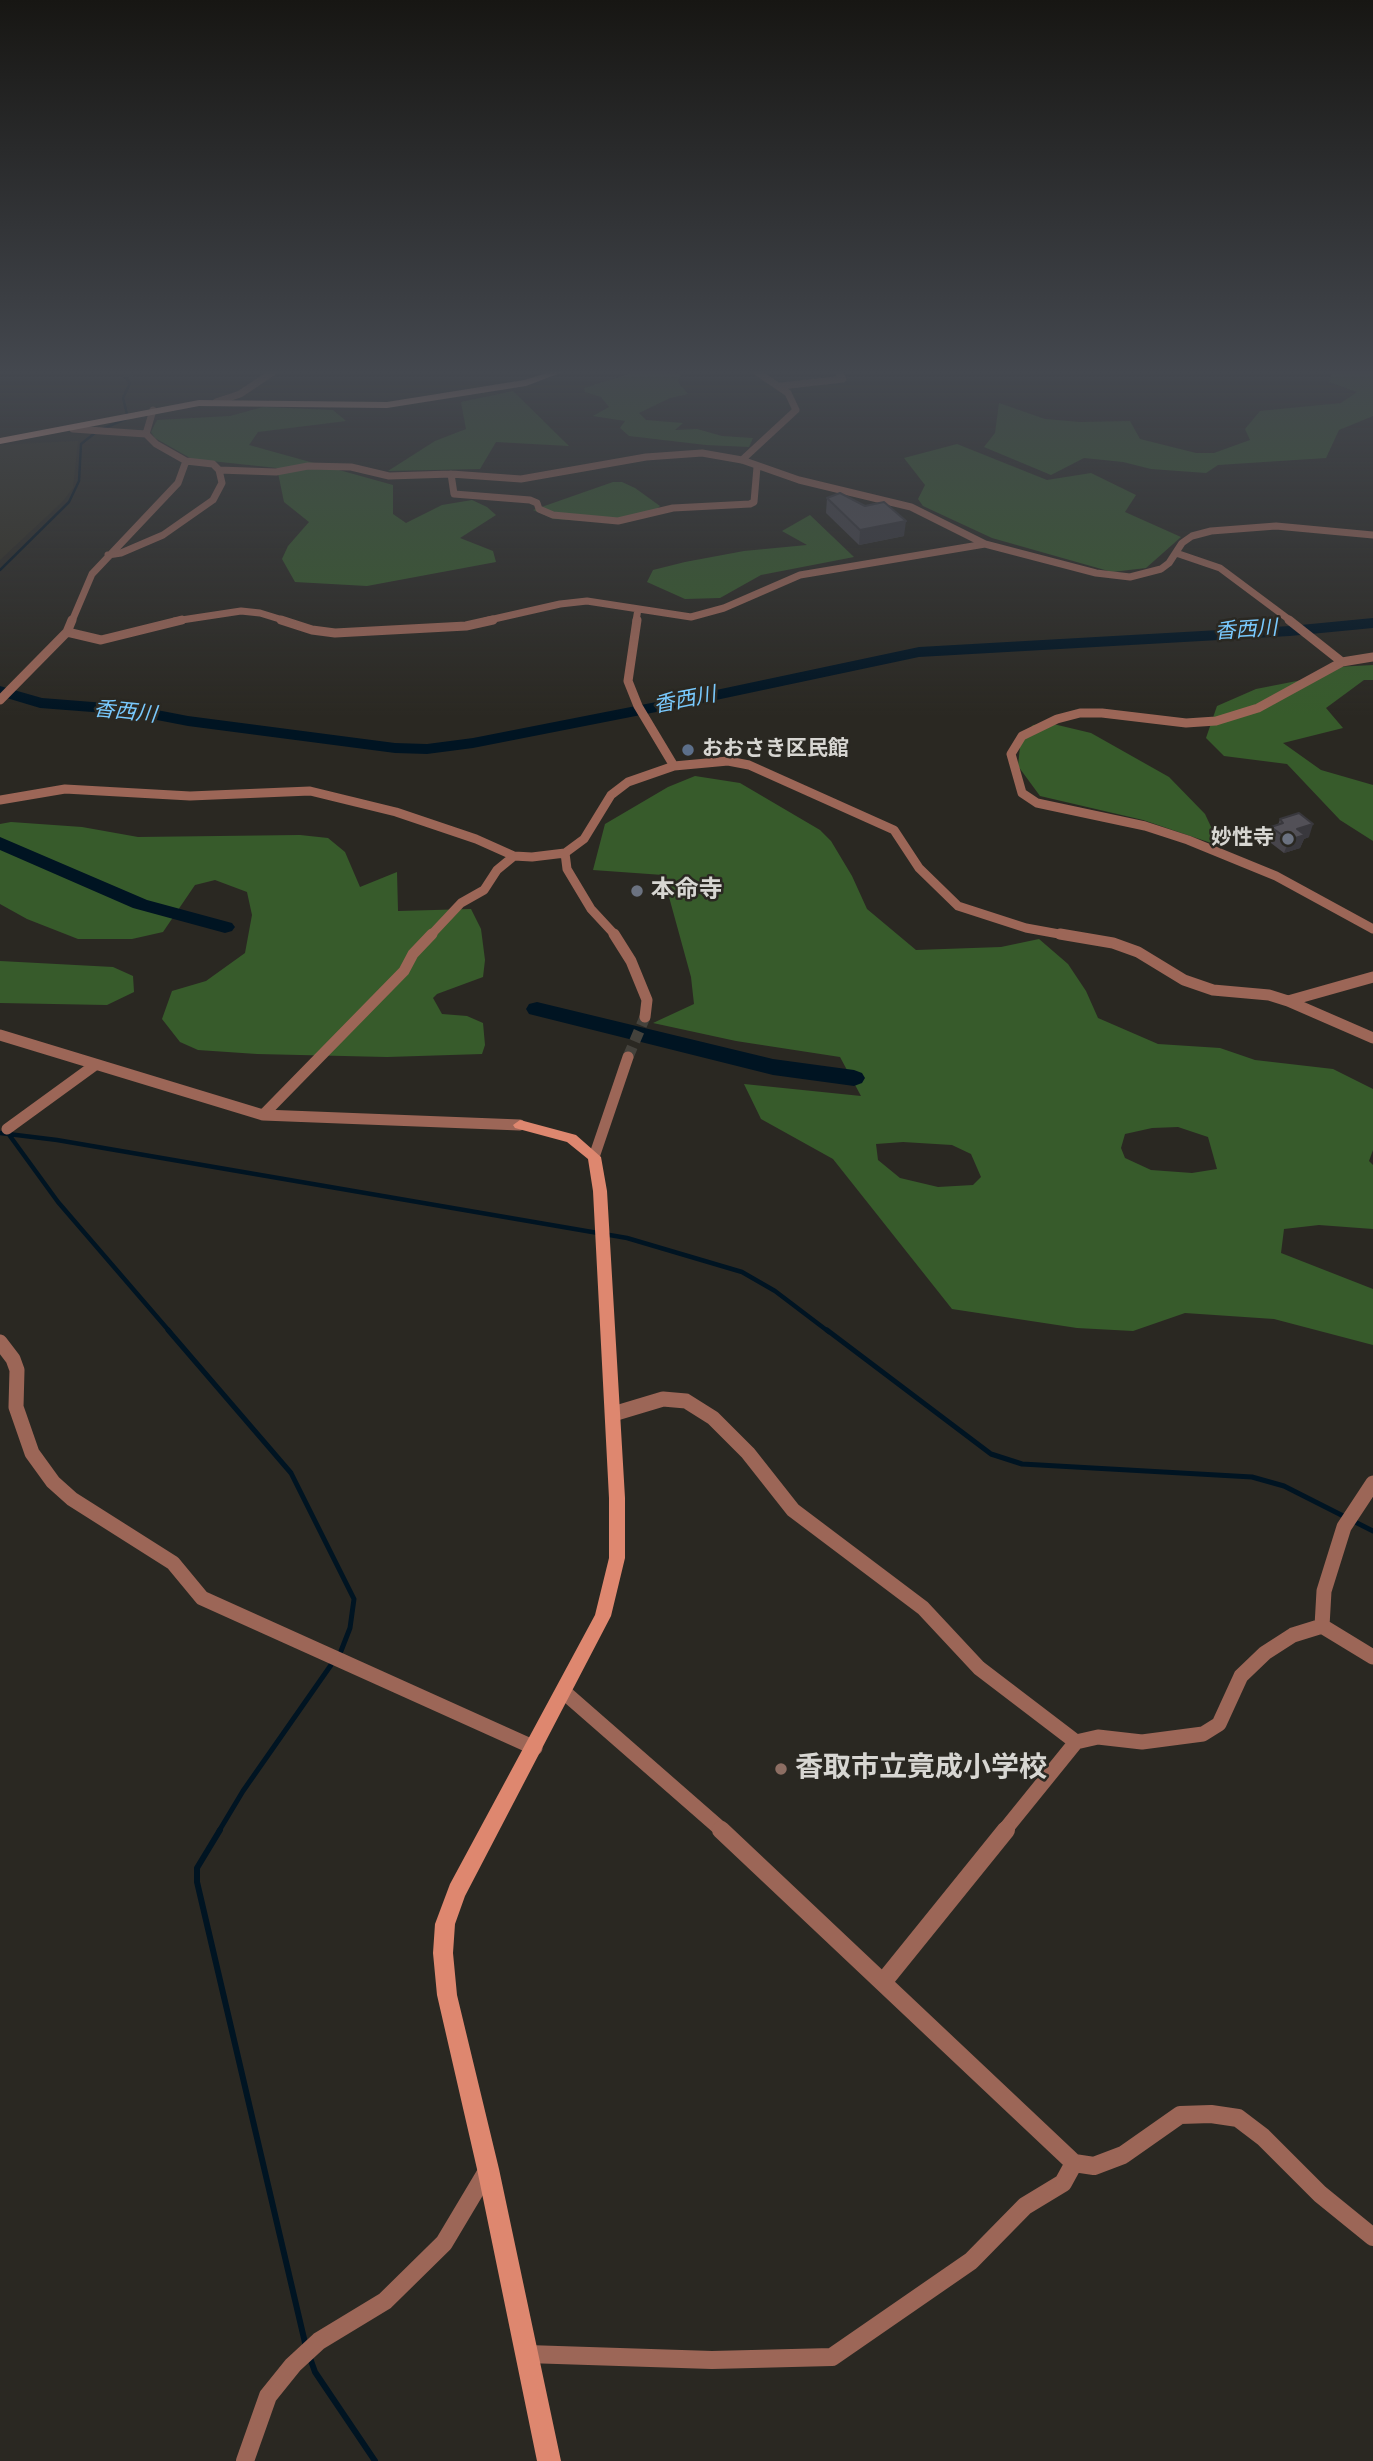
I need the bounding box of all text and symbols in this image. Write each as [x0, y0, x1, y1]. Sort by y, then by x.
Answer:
water label: 香西川 [1214, 616, 1278, 646]
water label: 香西川 [652, 683, 718, 719]
water label: 香西川 [92, 697, 158, 729]
place label: おおさき区民館 [702, 737, 849, 763]
marker: おおさき区民館 [680, 742, 696, 758]
place label: 妙性寺 [1211, 826, 1274, 852]
marker: 妙性寺 [1280, 831, 1296, 847]
place label: 本命寺 [651, 877, 723, 905]
marker: 本命寺 [629, 883, 645, 899]
place label: 香取市立竟成小学校 [795, 1752, 1047, 1786]
marker: 香取市立竟成小学校 [773, 1761, 789, 1777]

